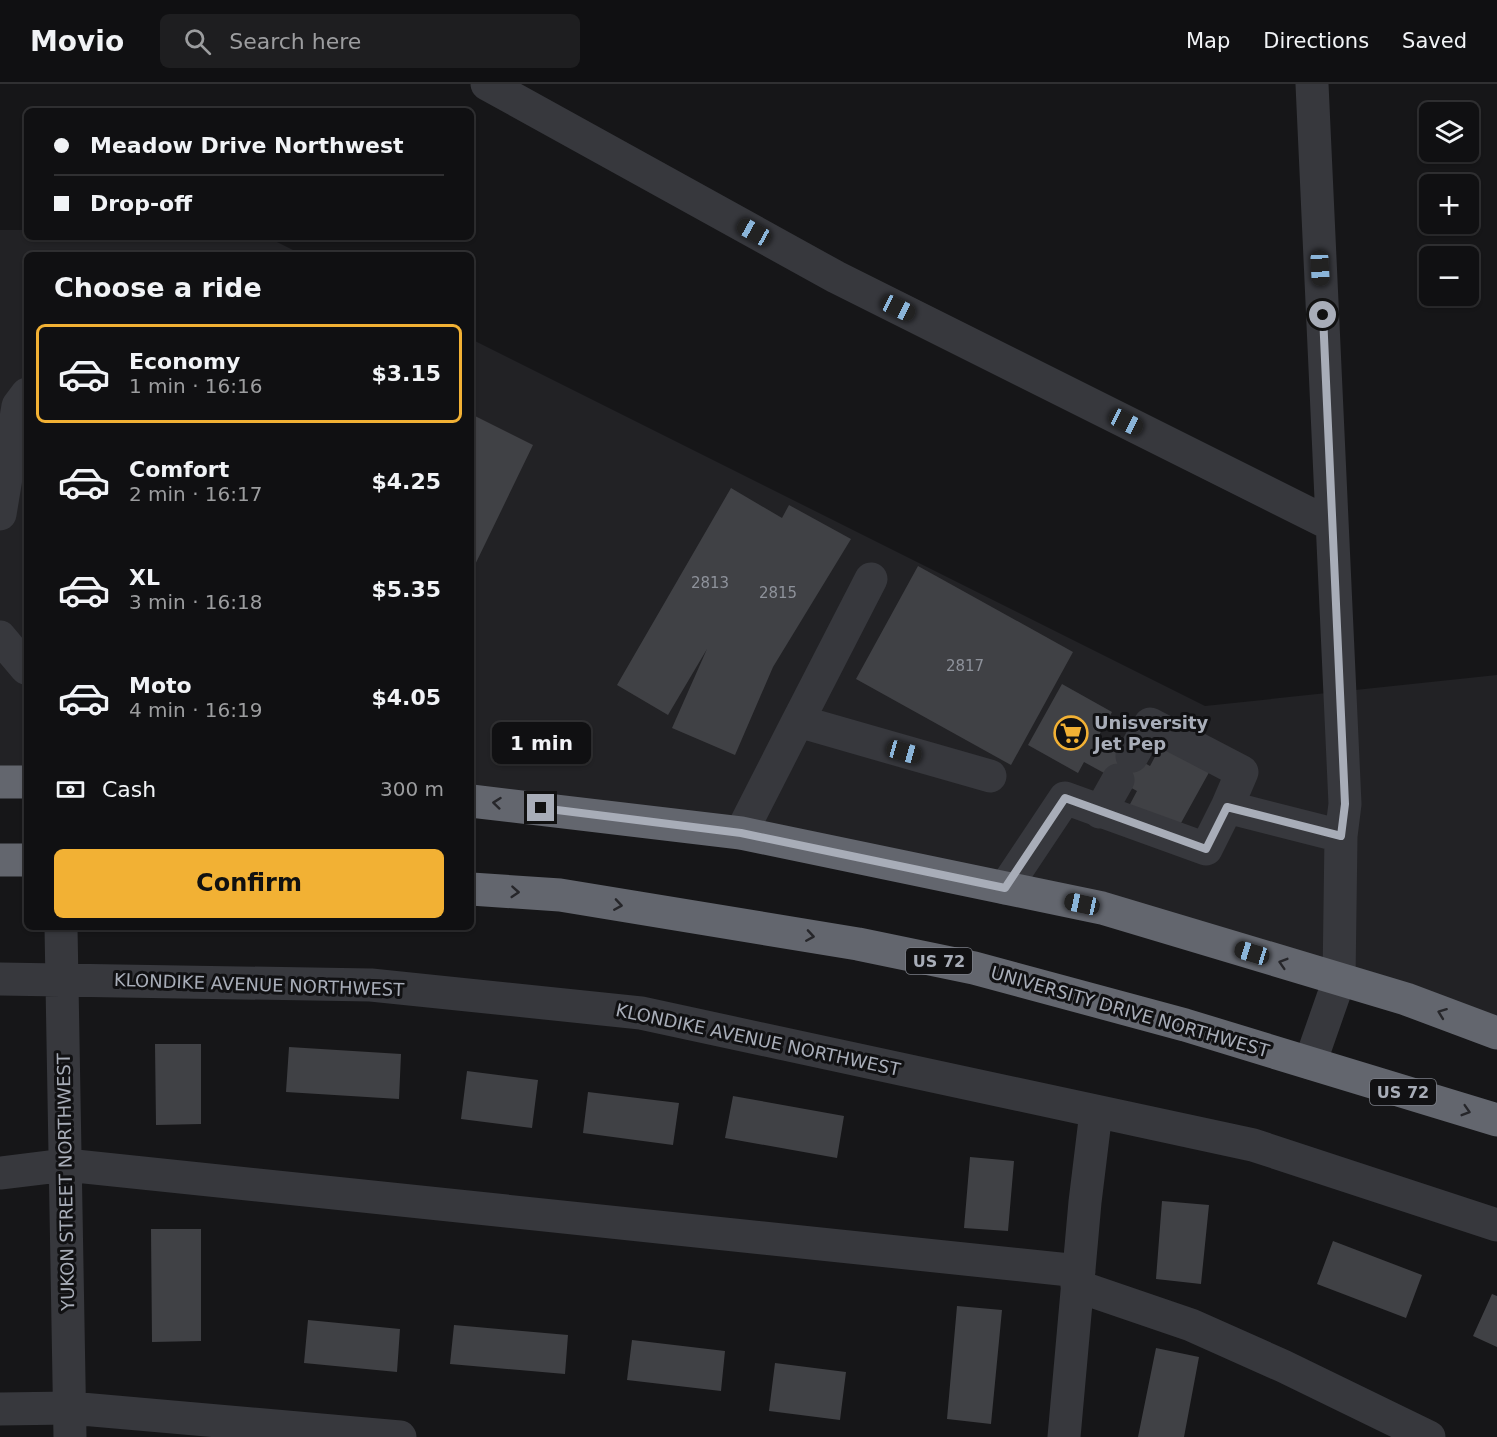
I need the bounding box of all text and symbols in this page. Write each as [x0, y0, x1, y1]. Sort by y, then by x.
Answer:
search box [160, 14, 580, 68]
text: Movio [30, 25, 124, 58]
icon: search [181, 25, 214, 58]
text: Search here [229, 29, 361, 54]
text: Map [1186, 29, 1230, 53]
text: Directions [1263, 29, 1369, 53]
text: Saved [1402, 29, 1467, 53]
map controls [1419, 102, 1479, 306]
button: layers [1419, 102, 1479, 162]
text: Meadow Drive Northwest [90, 133, 404, 158]
button: + [1419, 174, 1479, 234]
text: Drop-off [90, 191, 192, 216]
car [734, 215, 774, 249]
button: − [1419, 246, 1479, 306]
car [1310, 250, 1330, 286]
text: Choose a ride [54, 272, 262, 303]
car [878, 292, 918, 324]
route start [1309, 301, 1336, 328]
icon: car [57, 347, 111, 401]
text: Economy [129, 349, 240, 374]
text: $3.15 [371, 361, 441, 386]
text: 1 min · 16:16 [129, 374, 263, 398]
car [1106, 406, 1146, 438]
icon: car [57, 455, 111, 509]
text: Comfort [129, 457, 229, 482]
text: $4.25 [371, 469, 441, 494]
text: 2 min · 16:17 [129, 482, 263, 506]
icon: car [57, 563, 111, 617]
text: XL [129, 565, 160, 590]
house number: 2813 [691, 574, 729, 592]
text: $5.35 [371, 577, 441, 602]
house number: 2815 [759, 584, 797, 602]
text: 3 min · 16:18 [129, 590, 263, 614]
house number: 2817 [946, 657, 984, 675]
icon: car [57, 671, 111, 725]
text: Moto [129, 673, 192, 698]
text: $4.05 [371, 685, 441, 710]
text: 4 min · 16:19 [129, 698, 263, 722]
place label: Unisversity Jet Pep [1092, 712, 1209, 754]
supermarket icon: Unisversity Jet Pep [1053, 715, 1089, 751]
callout: 1 min [492, 721, 590, 763]
text: 1 min [510, 731, 573, 755]
car [884, 738, 924, 766]
icon: cash [54, 773, 87, 806]
text: Cash [102, 777, 156, 802]
text: 300 m [380, 777, 444, 801]
route end [527, 794, 554, 821]
one-way arrow [492, 797, 501, 810]
button: Confirm [54, 849, 444, 918]
one-way arrow [511, 885, 520, 898]
car [1063, 891, 1101, 917]
one-way arrow [613, 898, 622, 910]
one-way arrow [805, 930, 815, 942]
car [1232, 939, 1272, 967]
road number: US 72 [906, 948, 972, 974]
one-way arrow [1278, 958, 1289, 970]
street label: UNIVERSITY DRIVE NORTHWEST [989, 962, 1273, 1062]
street label: KLONDIKE AVENUE NORTHWEST [114, 969, 406, 1000]
street label: KLONDIKE AVENUE NORTHWEST [614, 999, 903, 1080]
one-way arrow [1437, 1007, 1448, 1020]
street label: YUKON STREET NORTHWEST [53, 1052, 78, 1312]
road number: US 72 [1370, 1079, 1436, 1105]
one-way arrow [1460, 1104, 1471, 1116]

